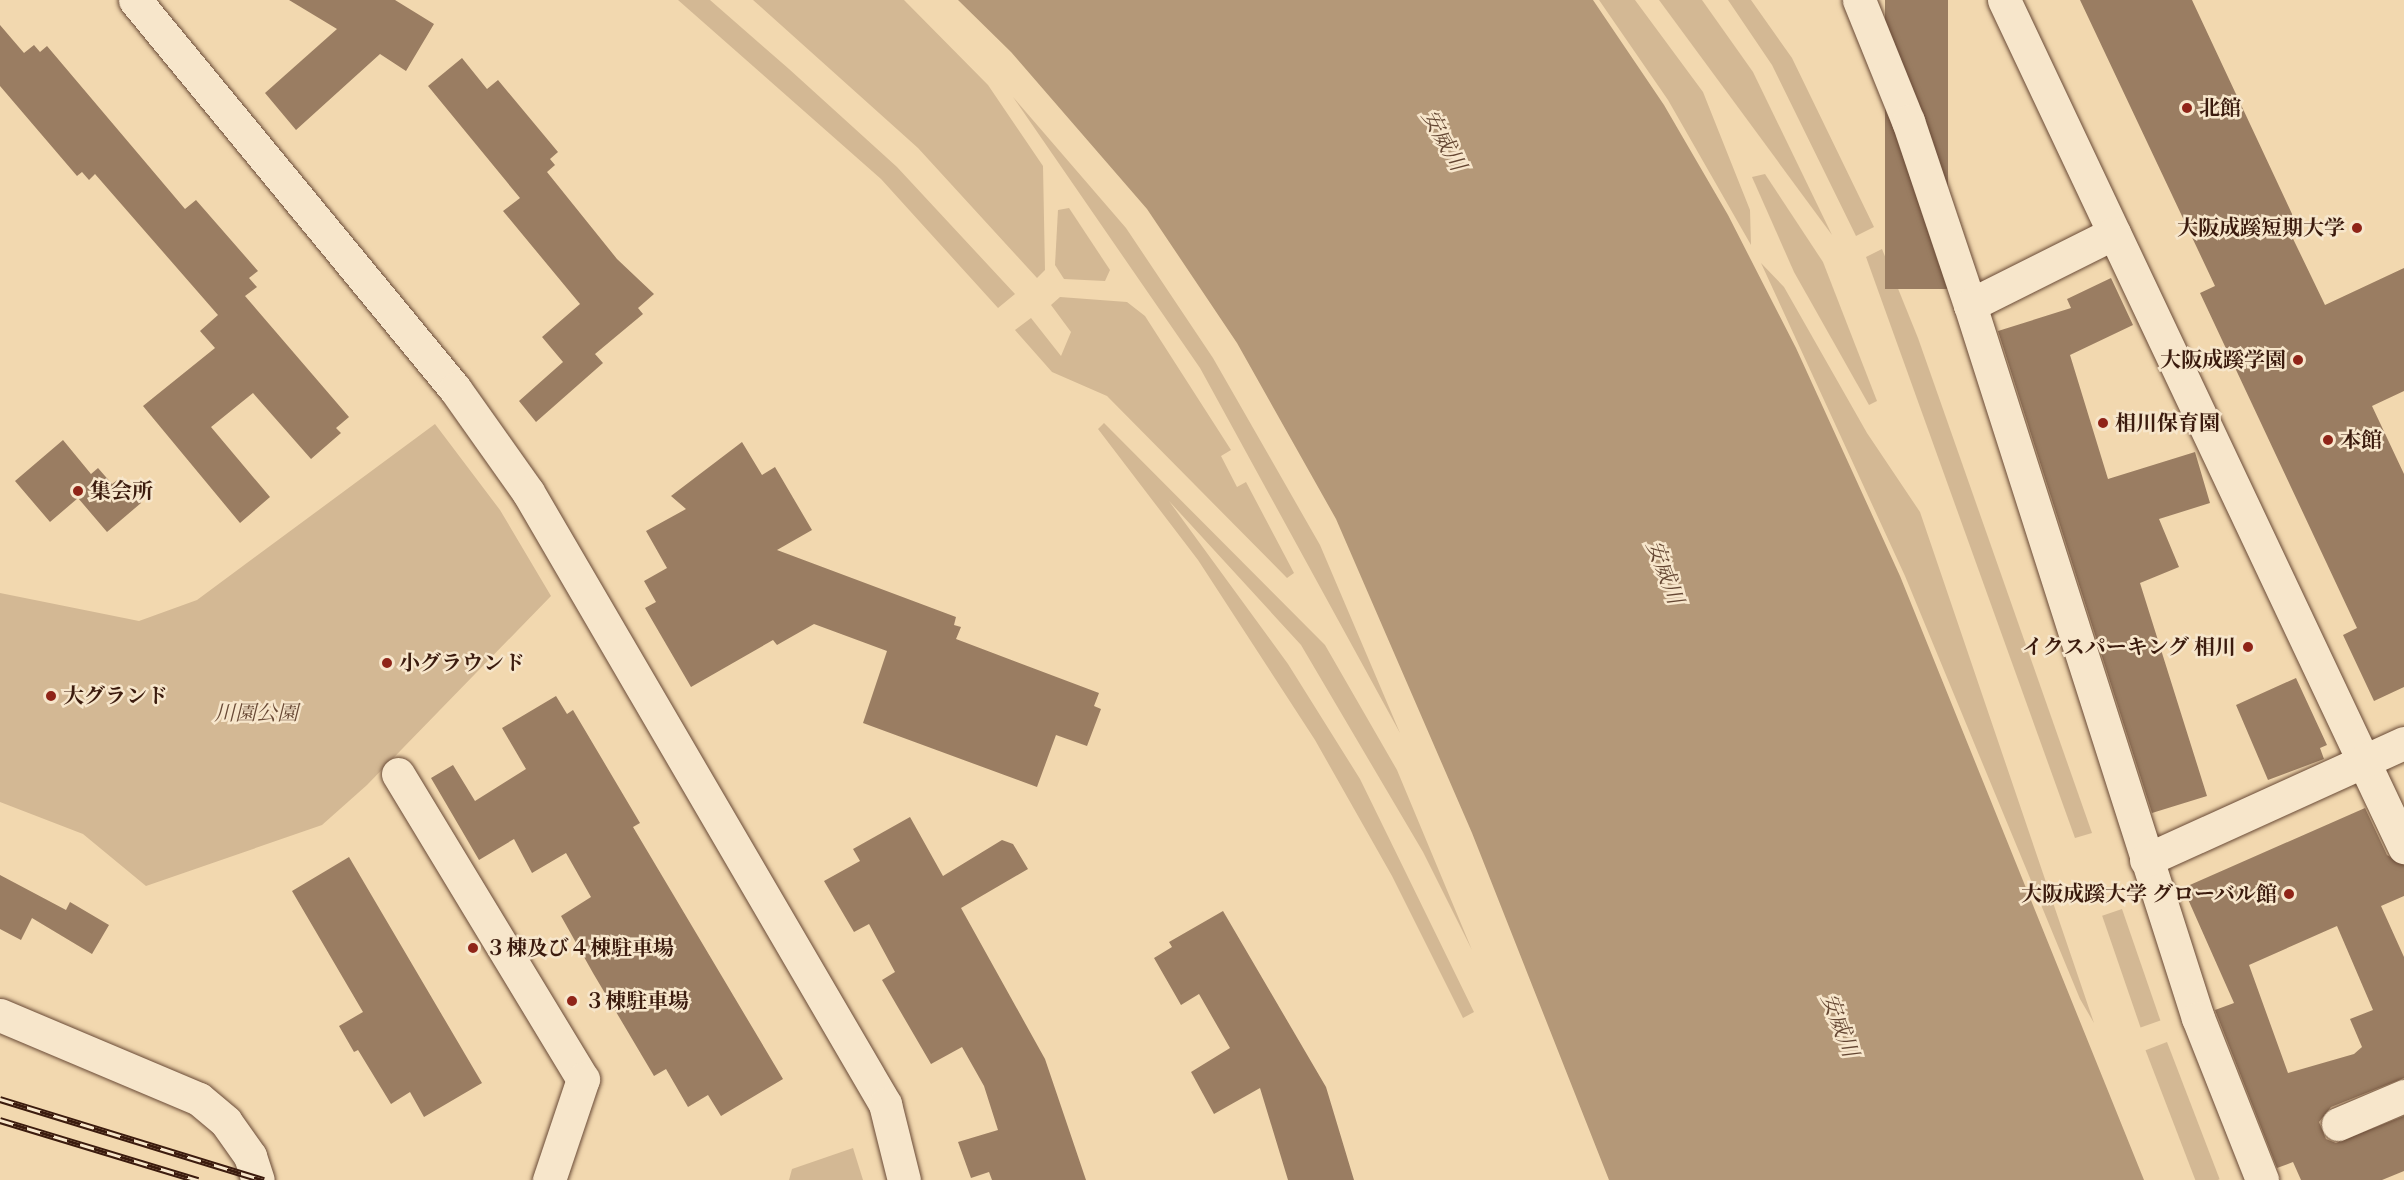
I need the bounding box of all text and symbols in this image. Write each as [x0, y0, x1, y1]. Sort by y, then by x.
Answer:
place label: 北館 [2199, 95, 2241, 121]
marker: 北館 [2180, 101, 2194, 115]
water label: 安威川 [1416, 105, 1472, 175]
place label: 大阪成蹊短期大学 [2177, 215, 2345, 241]
marker: 大阪成蹊短期大学 [2350, 221, 2364, 235]
place label: 大阪成蹊学園 [2160, 347, 2286, 373]
marker: 大阪成蹊学園 [2291, 353, 2305, 367]
place label: 相川保育園 [2115, 410, 2220, 436]
marker: 相川保育園 [2096, 416, 2110, 430]
place label: 本館 [2340, 427, 2382, 453]
marker: 本館 [2321, 433, 2335, 447]
place label: 集会所 [90, 478, 153, 504]
marker: 集会所 [71, 484, 85, 498]
water label: 安威川 [1641, 536, 1689, 608]
place label: イクスパーキング 相川 [2021, 634, 2236, 660]
marker: イクスパーキング 相川 [2241, 640, 2255, 654]
place label: 小グラウンド [399, 650, 525, 676]
marker: 小グラウンド [380, 656, 394, 670]
place label: 大グランド [63, 683, 168, 709]
marker: 大グランド [44, 689, 58, 703]
park label: 川園公園 [214, 700, 298, 726]
place label: 大阪成蹊大学 グローバル館 [2020, 881, 2277, 907]
marker: 大阪成蹊大学 グローバル館 [2282, 887, 2296, 901]
place label: ３棟及び４棟駐車場 [485, 935, 674, 961]
marker: ３棟及び４棟駐車場 [466, 941, 480, 955]
place label: ３棟駐車場 [584, 988, 689, 1014]
water label: 安威川 [1816, 989, 1864, 1061]
marker: ３棟駐車場 [565, 994, 579, 1008]

